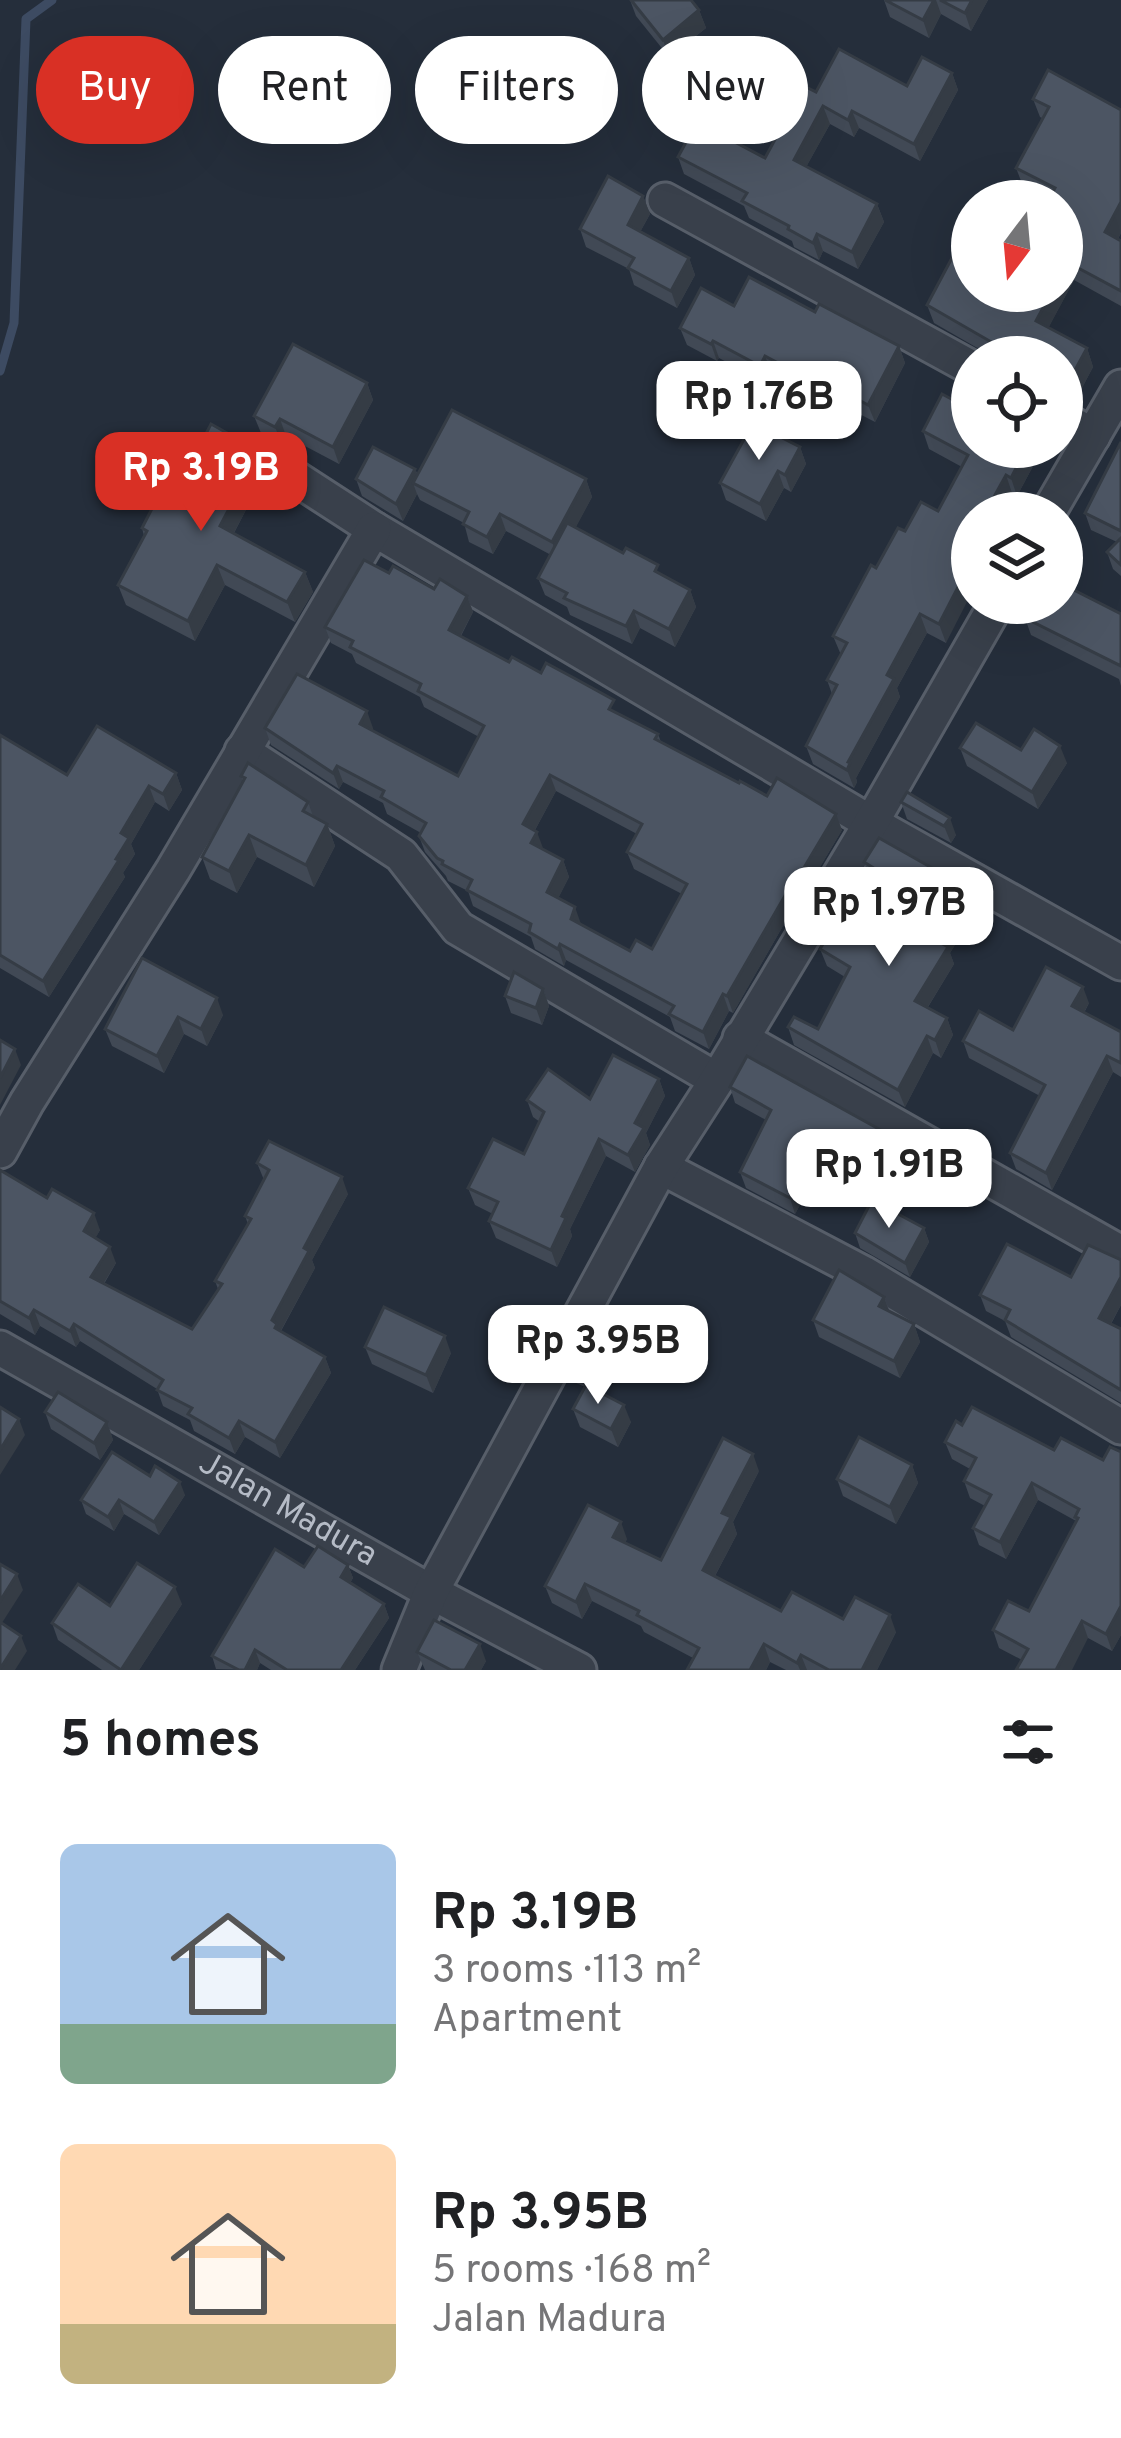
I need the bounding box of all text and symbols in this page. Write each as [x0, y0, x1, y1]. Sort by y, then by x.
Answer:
chip: Buy [36, 36, 194, 144]
chip: Rent [218, 36, 391, 144]
chip: Filters [415, 36, 618, 144]
chip: New [642, 36, 808, 144]
north arrow [951, 180, 1083, 312]
map controls [951, 180, 1083, 624]
button: locate [951, 336, 1083, 468]
pin: Rp 1.76B [635, 361, 883, 463]
text: Rp 1.76B [683, 375, 835, 424]
pin: Rp 3.19B [77, 432, 325, 534]
text: Rp 3.19B [122, 446, 280, 495]
button: layers [951, 492, 1083, 624]
pin: Rp 1.97B [765, 867, 1013, 969]
text: Rp 1.97B [811, 881, 967, 930]
pin: Rp 1.91B [765, 1129, 1013, 1231]
text: Rp 1.91B [814, 1143, 964, 1192]
pin: Rp 3.95B [474, 1305, 722, 1407]
text: Rp 3.95B [515, 1319, 681, 1368]
street label: Jalan Madura [190, 1443, 384, 1578]
icon: filters [995, 1709, 1061, 1775]
text: 5 homes [60, 1710, 261, 1775]
text: Rp 3.19B [432, 1883, 638, 1948]
icon: home [156, 1892, 300, 2036]
text: 3 rooms · 113 m² [432, 1948, 701, 1997]
text: Apartment [432, 1997, 622, 2046]
text: Rp 3.95B [432, 2183, 649, 2248]
icon: home [156, 2192, 300, 2336]
text: 5 rooms · 168 m² [432, 2248, 711, 2297]
text: Jalan Madura [432, 2297, 667, 2346]

